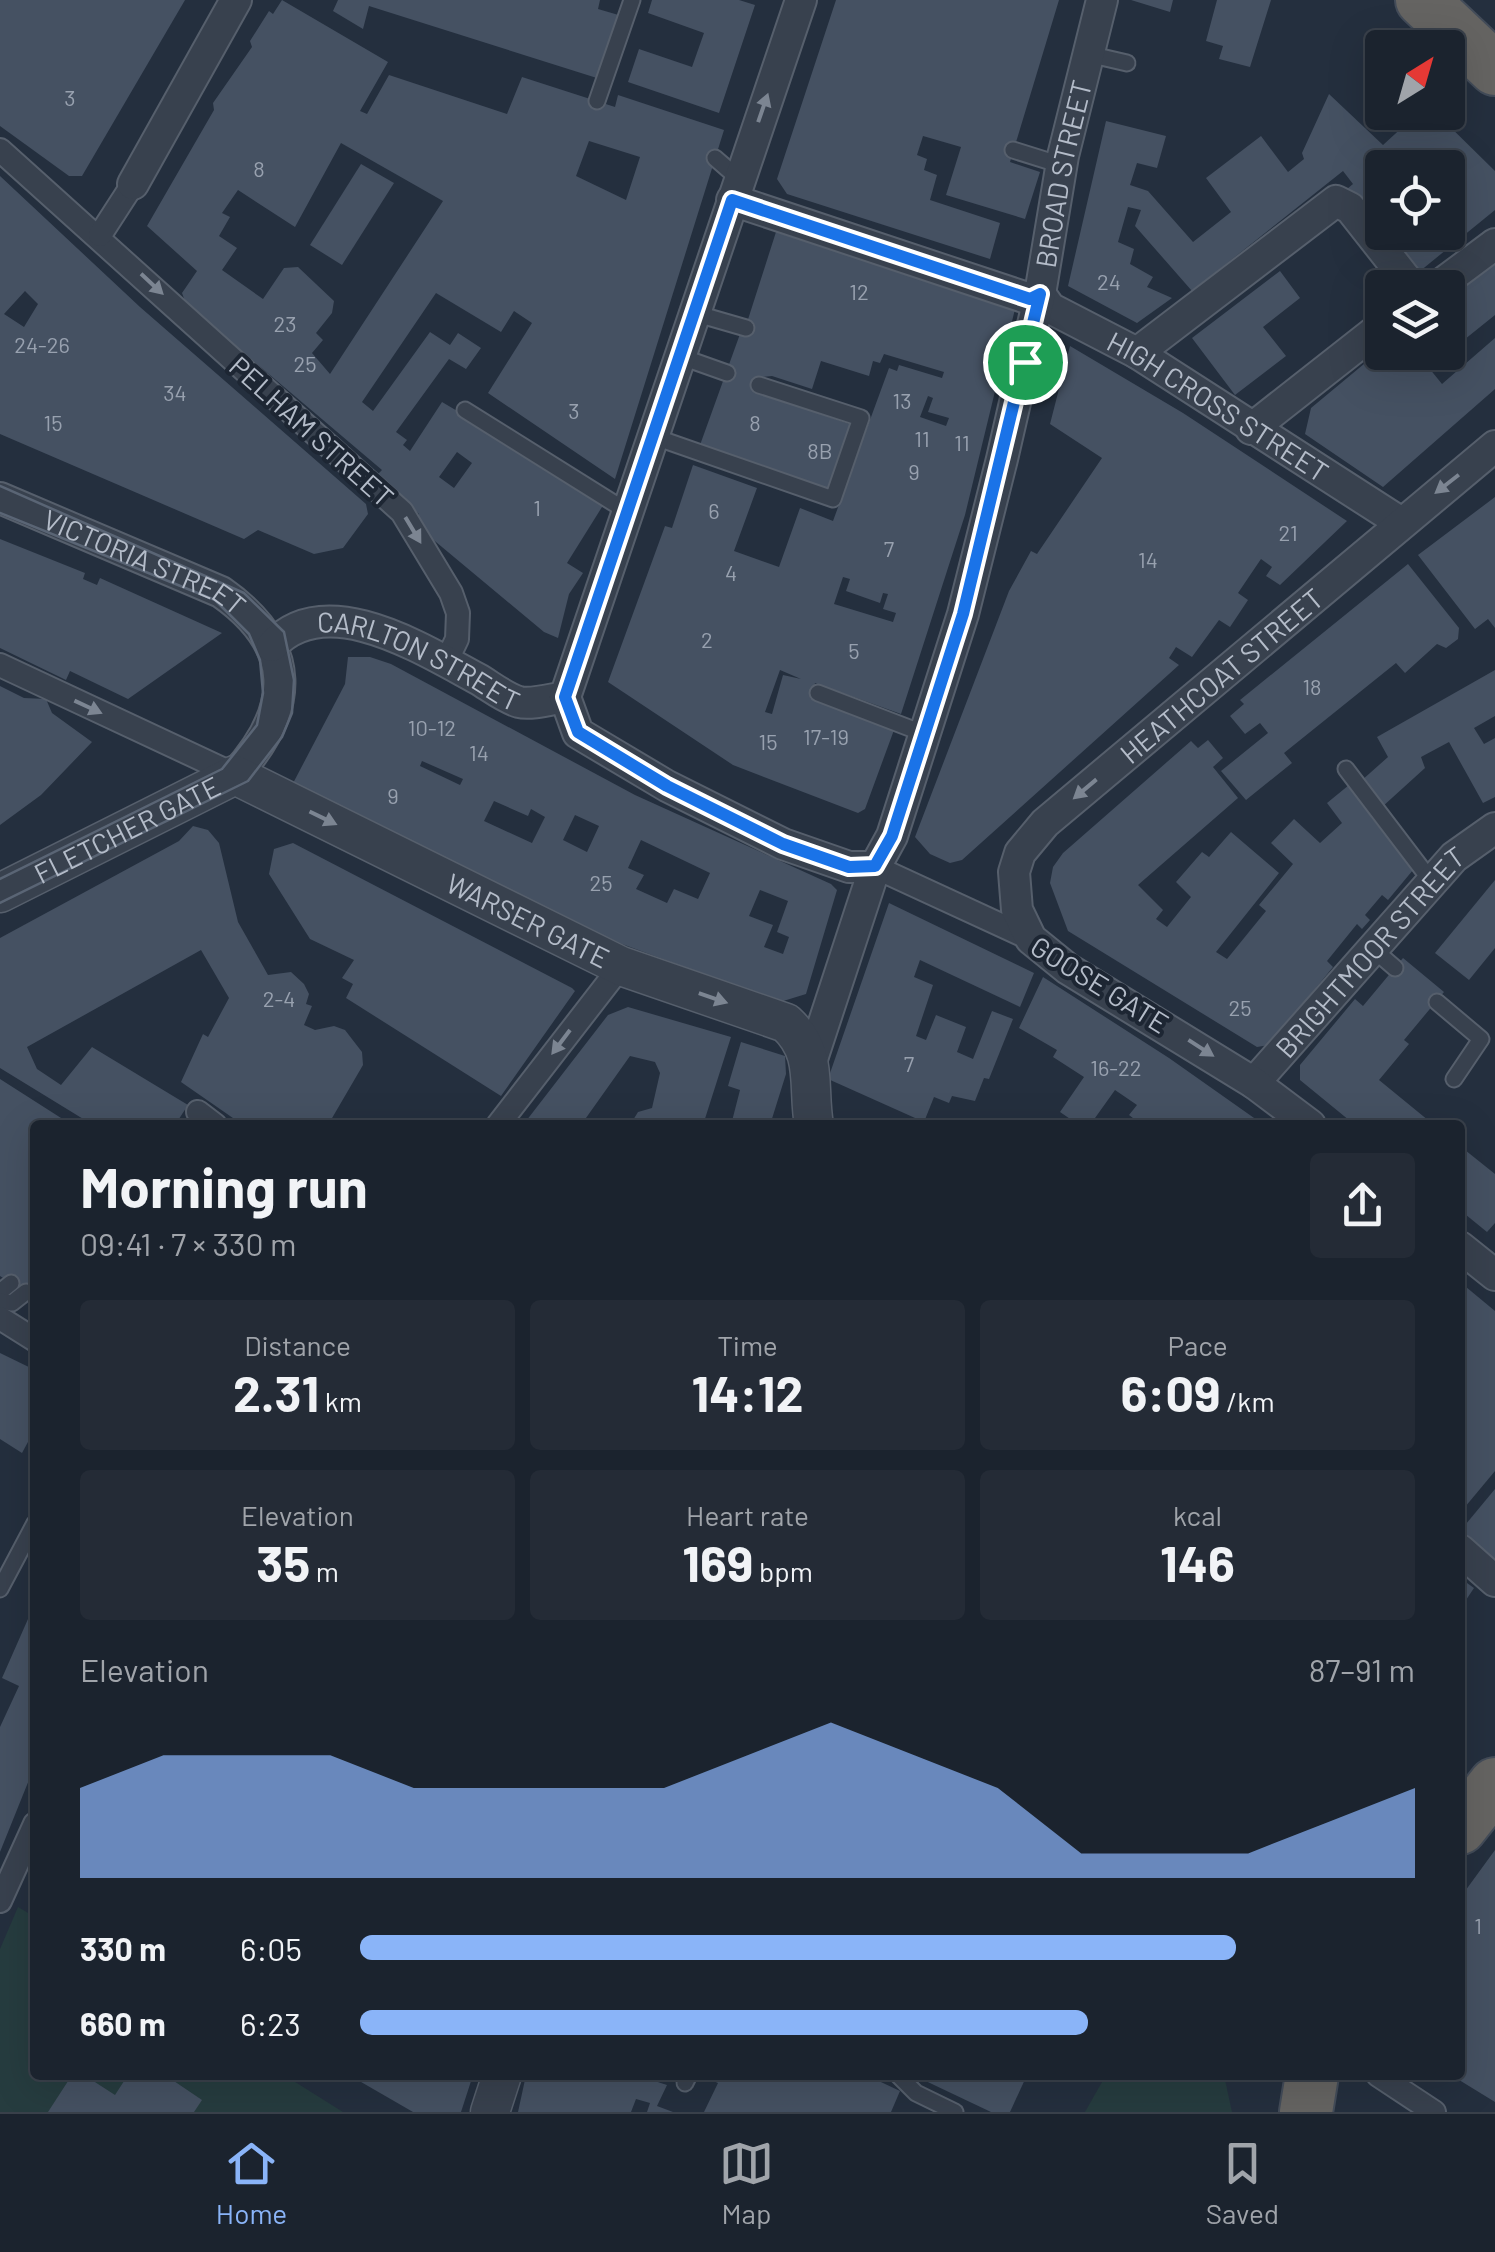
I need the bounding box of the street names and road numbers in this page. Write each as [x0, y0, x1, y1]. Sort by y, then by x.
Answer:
street label: BROAD STREET [1028, 77, 1098, 270]
street label: HIGH CROSS STREET [1102, 324, 1335, 489]
street label: PELHAM STREET [223, 348, 401, 514]
street label: VICTORIA STREET [38, 501, 253, 622]
street label: HEATHCOAT STREET [1113, 581, 1330, 770]
street label: CARLTON STREET [316, 604, 525, 718]
street label: FLETCHER GATE [28, 768, 226, 890]
street label: BRIGHTMOOR STREET [1268, 838, 1470, 1064]
street label: WARSER GATE [441, 865, 615, 975]
street label: GOOSE GATE [1025, 928, 1175, 1040]

